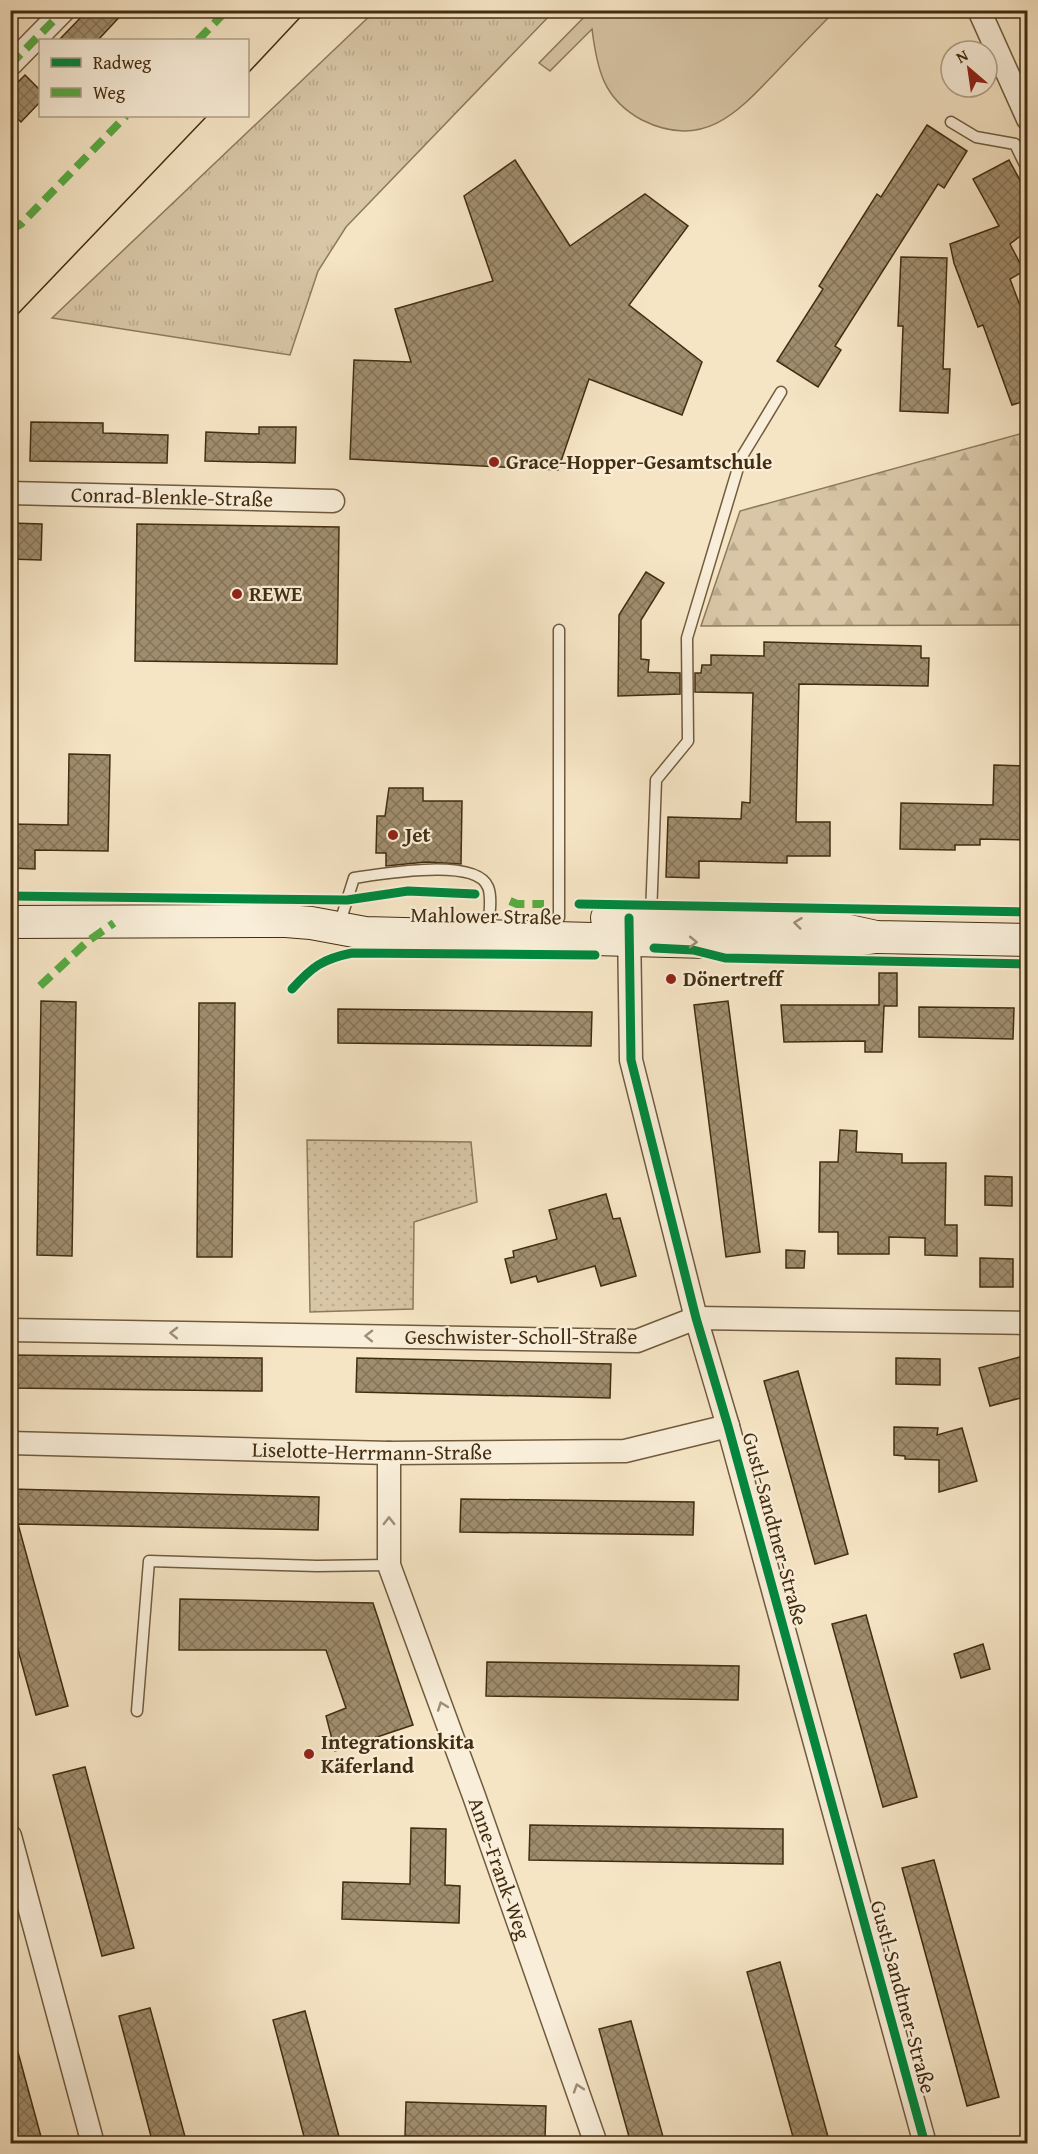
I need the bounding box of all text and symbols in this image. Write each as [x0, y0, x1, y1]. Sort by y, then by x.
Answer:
legend [39, 39, 249, 117]
north arrow [939, 39, 999, 99]
text: N [951, 43, 972, 69]
text: Radweg [93, 49, 151, 76]
text: Weg [93, 79, 125, 106]
place label: Grace-Hopper-Gesamtschule [506, 446, 772, 477]
marker: Grace-Hopper-Gesamtschule [487, 455, 501, 469]
street label: Conrad-Blenkle-Straße [71, 479, 274, 515]
place label: REWE [249, 578, 302, 609]
marker: REWE [230, 587, 244, 601]
place label: Jet [402, 819, 431, 850]
marker: Jet [386, 828, 400, 842]
street label: Mahlower Straße [410, 899, 562, 932]
one-way arrow [793, 917, 802, 929]
one-way arrow [689, 936, 698, 948]
place label: Dönertreff [683, 963, 785, 994]
marker: Dönertreff [664, 972, 678, 986]
street label: Geschwister-Scholl-Straße [405, 1321, 637, 1352]
one-way arrow [169, 1327, 178, 1339]
one-way arrow [364, 1330, 373, 1342]
street label: Gustl-Sandtner-Straße [735, 1429, 816, 1629]
street label: Liselotte-Herrmann-Straße [251, 1433, 492, 1468]
one-way arrow [383, 1517, 395, 1526]
one-way arrow [436, 1702, 449, 1712]
place label: Integrationskita Käferland [321, 1726, 474, 1781]
marker: Integrationskita Käferland [302, 1747, 316, 1761]
street label: Anne-Frank-Weg [461, 1793, 539, 1944]
street label: Gustl-Sandtner-Straße [863, 1897, 944, 2097]
one-way arrow [572, 2083, 585, 2094]

